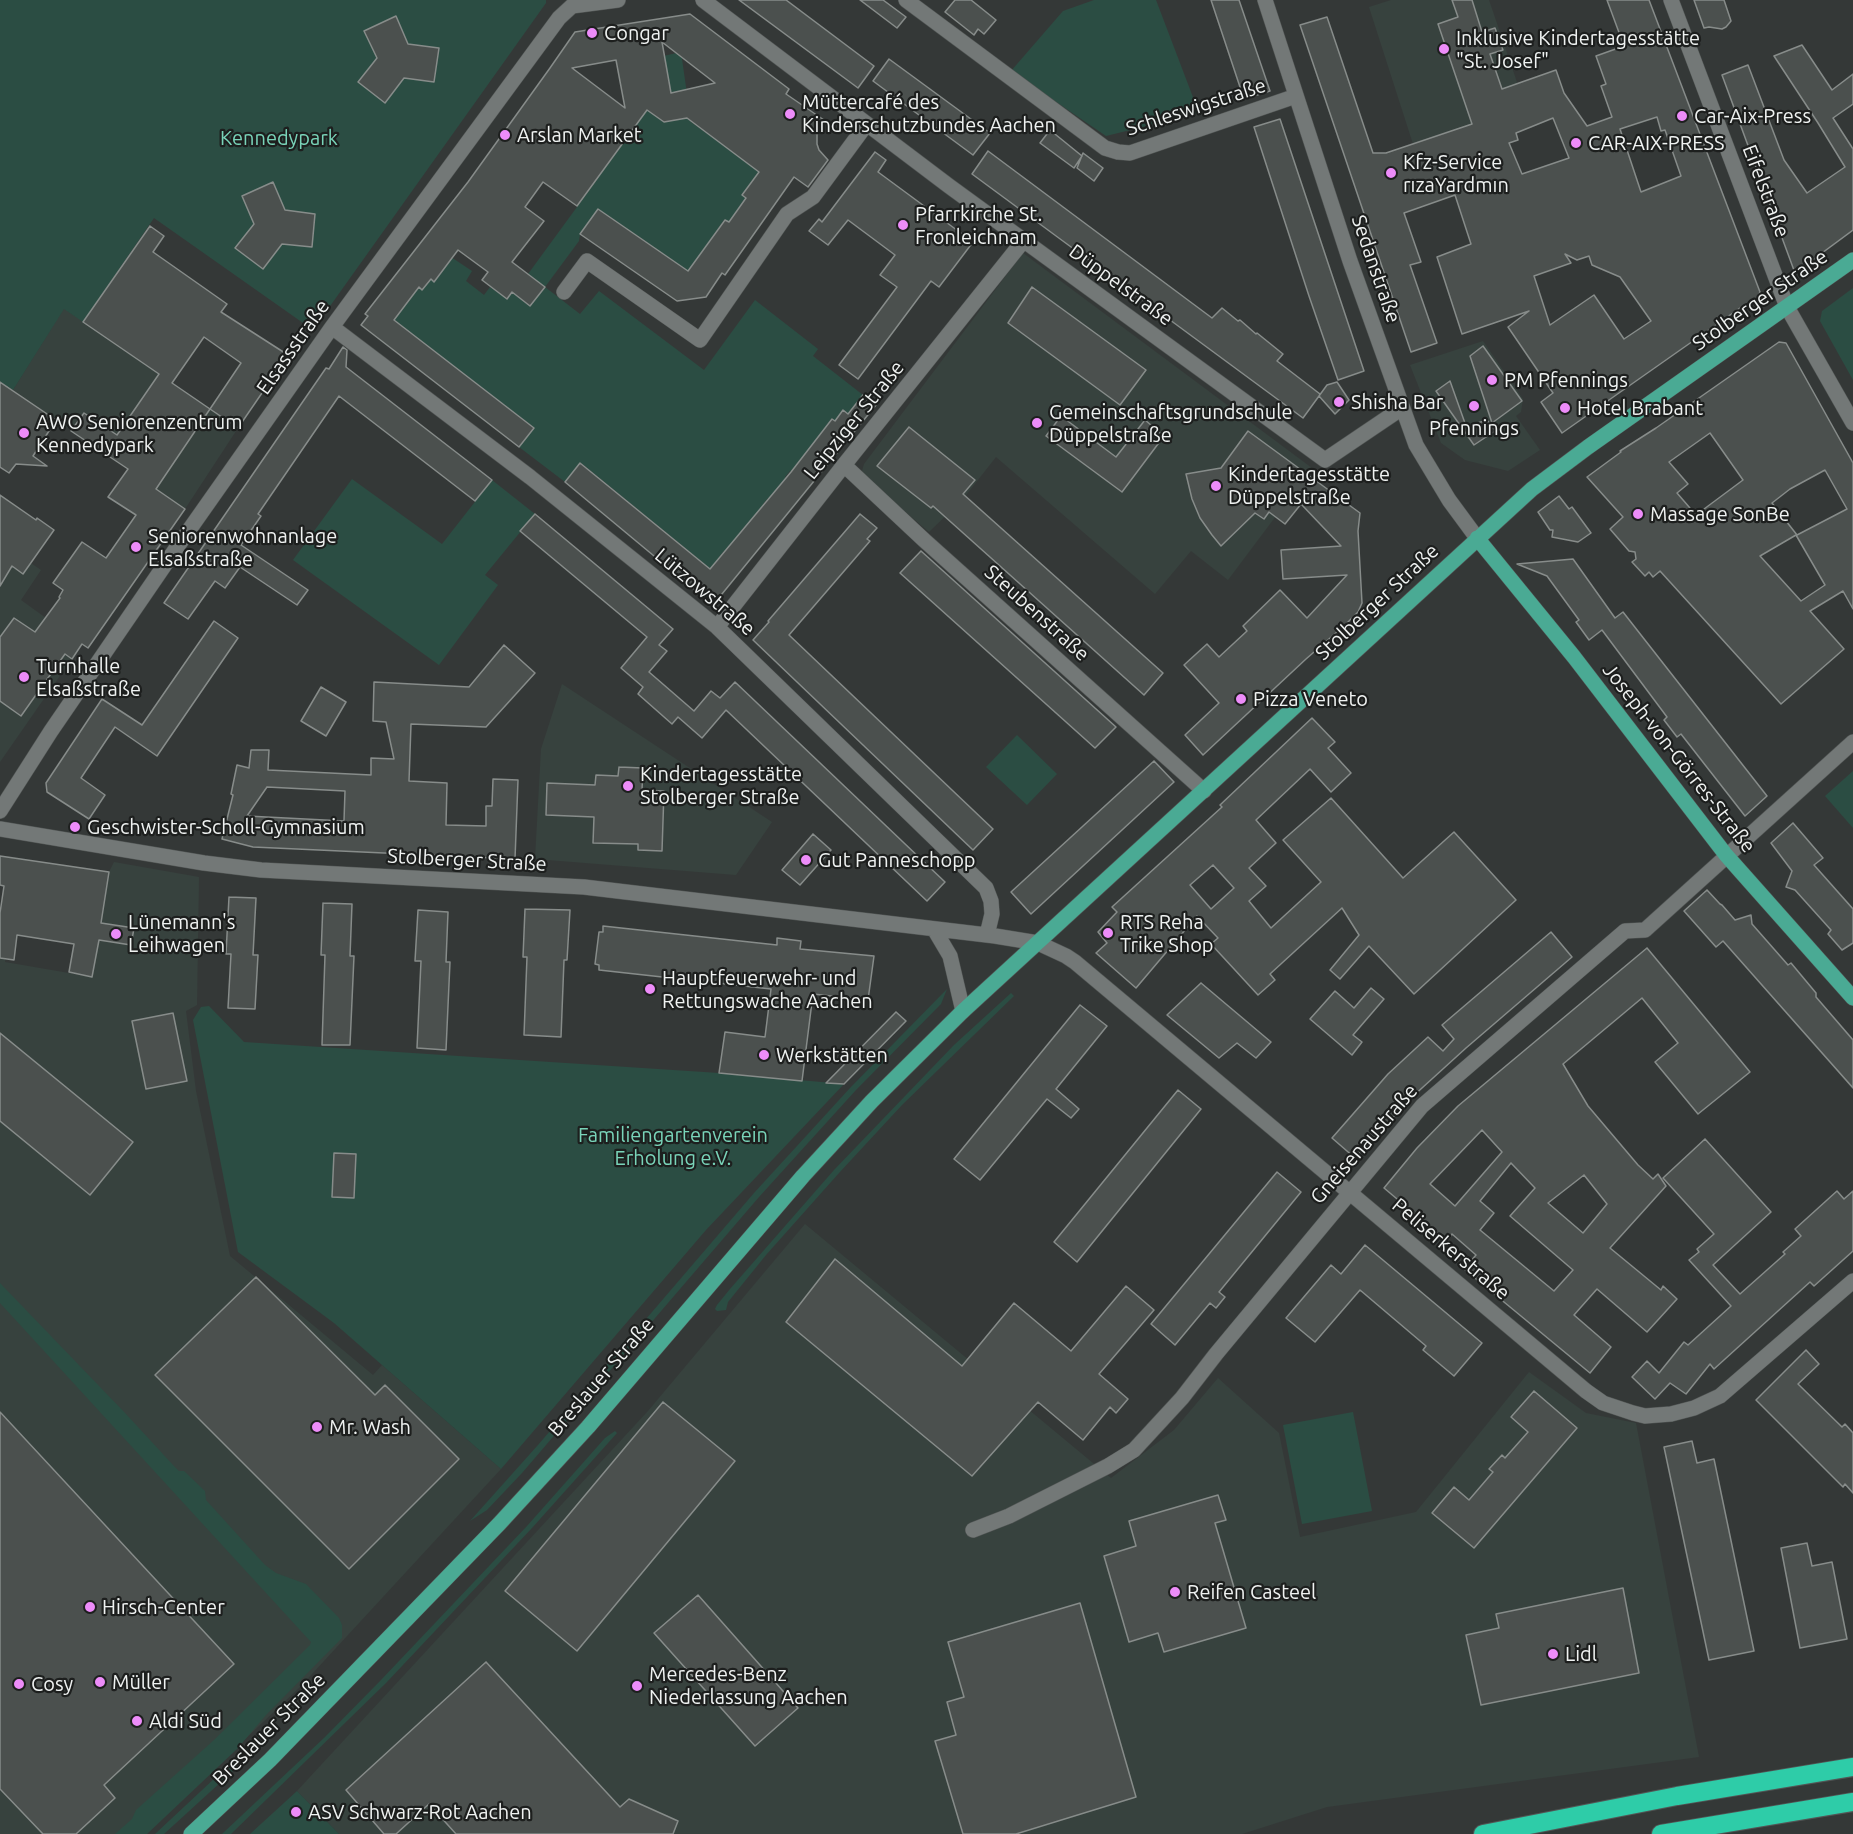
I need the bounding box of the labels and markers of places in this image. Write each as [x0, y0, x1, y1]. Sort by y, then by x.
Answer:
place label: Congar [604, 21, 669, 45]
marker: Congar [585, 26, 599, 40]
place label: Inklusive Kindertagesstätte "St. Josef" [1456, 26, 1700, 73]
marker: Inklusive Kindertagesstätte "St. Josef" [1437, 42, 1451, 56]
place label: Müttercafé des Kinderschutzbundes Aachen [802, 90, 1056, 137]
place label: Car-Aix-Press [1694, 104, 1811, 128]
marker: Müttercafé des Kinderschutzbundes Aachen [783, 107, 797, 121]
marker: Car-Aix-Press [1675, 109, 1689, 123]
place label: Arslan Market [517, 123, 642, 147]
marker: Arslan Market [498, 128, 512, 142]
place label: CAR-AIX-PRESS [1588, 131, 1724, 155]
marker: CAR-AIX-PRESS [1569, 136, 1583, 150]
place label: Kfz-Service rızaYardmın [1403, 150, 1509, 197]
marker: Kfz-Service rızaYardmın [1384, 166, 1398, 180]
place label: Pfarrkirche St. Fronleichnam [915, 202, 1042, 249]
marker: Pfarrkirche St. Fronleichnam [896, 218, 910, 232]
place label: PM Pfennings [1504, 368, 1628, 392]
marker: PM Pfennings [1485, 373, 1499, 387]
place label: Shisha Bar [1351, 390, 1443, 414]
marker: Shisha Bar [1332, 395, 1346, 409]
place label: Hotel Brabant [1577, 396, 1703, 420]
marker: Pfennings [1467, 399, 1481, 413]
place label: Gemeinschaftsgrundschule Düppelstraße [1049, 400, 1292, 447]
marker: Hotel Brabant [1558, 401, 1572, 415]
place label: AWO Seniorenzentrum Kennedypark [36, 410, 242, 457]
marker: Gemeinschaftsgrundschule Düppelstraße [1030, 416, 1044, 430]
place label: Pfennings [1429, 416, 1519, 440]
marker: AWO Seniorenzentrum Kennedypark [17, 426, 31, 440]
place label: Kindertagesstätte Düppelstraße [1228, 462, 1390, 509]
marker: Kindertagesstätte Düppelstraße [1209, 479, 1223, 493]
place label: Massage SonBe [1650, 502, 1790, 526]
marker: Massage SonBe [1631, 507, 1645, 521]
place label: Seniorenwohnanlage Elsaßstraße [148, 524, 337, 571]
marker: Seniorenwohnanlage Elsaßstraße [129, 540, 143, 554]
place label: Turnhalle Elsaßstraße [36, 654, 141, 701]
marker: Turnhalle Elsaßstraße [17, 670, 31, 684]
place label: Pizza Veneto [1253, 687, 1368, 711]
marker: Pizza Veneto [1234, 692, 1248, 706]
place label: Kindertagesstätte Stolberger Straße [640, 762, 802, 809]
marker: Kindertagesstätte Stolberger Straße [621, 779, 635, 793]
place label: Geschwister-Scholl-Gymnasium [87, 815, 365, 839]
marker: Geschwister-Scholl-Gymnasium [68, 820, 82, 834]
place label: Gut Panneschopp [818, 848, 976, 872]
marker: Gut Panneschopp [799, 853, 813, 867]
place label: Lünemann's Leihwagen [128, 910, 236, 957]
place label: RTS Reha Trike Shop [1120, 910, 1214, 957]
marker: RTS Reha Trike Shop [1101, 926, 1115, 940]
marker: Lünemann's Leihwagen [109, 927, 123, 941]
place label: Hauptfeuerwehr- und Rettungswache Aachen [662, 966, 873, 1013]
marker: Hauptfeuerwehr- und Rettungswache Aachen [643, 982, 657, 996]
place label: Werkstätten [776, 1043, 888, 1067]
marker: Werkstätten [757, 1048, 771, 1062]
place label: Mr. Wash [329, 1415, 411, 1439]
marker: Mr. Wash [310, 1420, 324, 1434]
place label: Reifen Casteel [1187, 1580, 1316, 1604]
marker: Reifen Casteel [1168, 1585, 1182, 1599]
place label: Hirsch-Center [102, 1595, 225, 1619]
marker: Hirsch-Center [83, 1600, 97, 1614]
place label: Lidl [1565, 1642, 1597, 1666]
marker: Lidl [1546, 1647, 1560, 1661]
place label: Mercedes-Benz Niederlassung Aachen [649, 1662, 848, 1709]
place label: Müller [112, 1670, 170, 1694]
place label: Cosy [31, 1672, 73, 1696]
marker: Müller [93, 1675, 107, 1689]
marker: Cosy [12, 1677, 26, 1691]
marker: Mercedes-Benz Niederlassung Aachen [630, 1679, 644, 1693]
place label: Aldi Süd [149, 1709, 222, 1733]
marker: Aldi Süd [130, 1714, 144, 1728]
place label: ASV Schwarz-Rot Aachen [308, 1800, 532, 1824]
marker: ASV Schwarz-Rot Aachen [289, 1805, 303, 1819]

